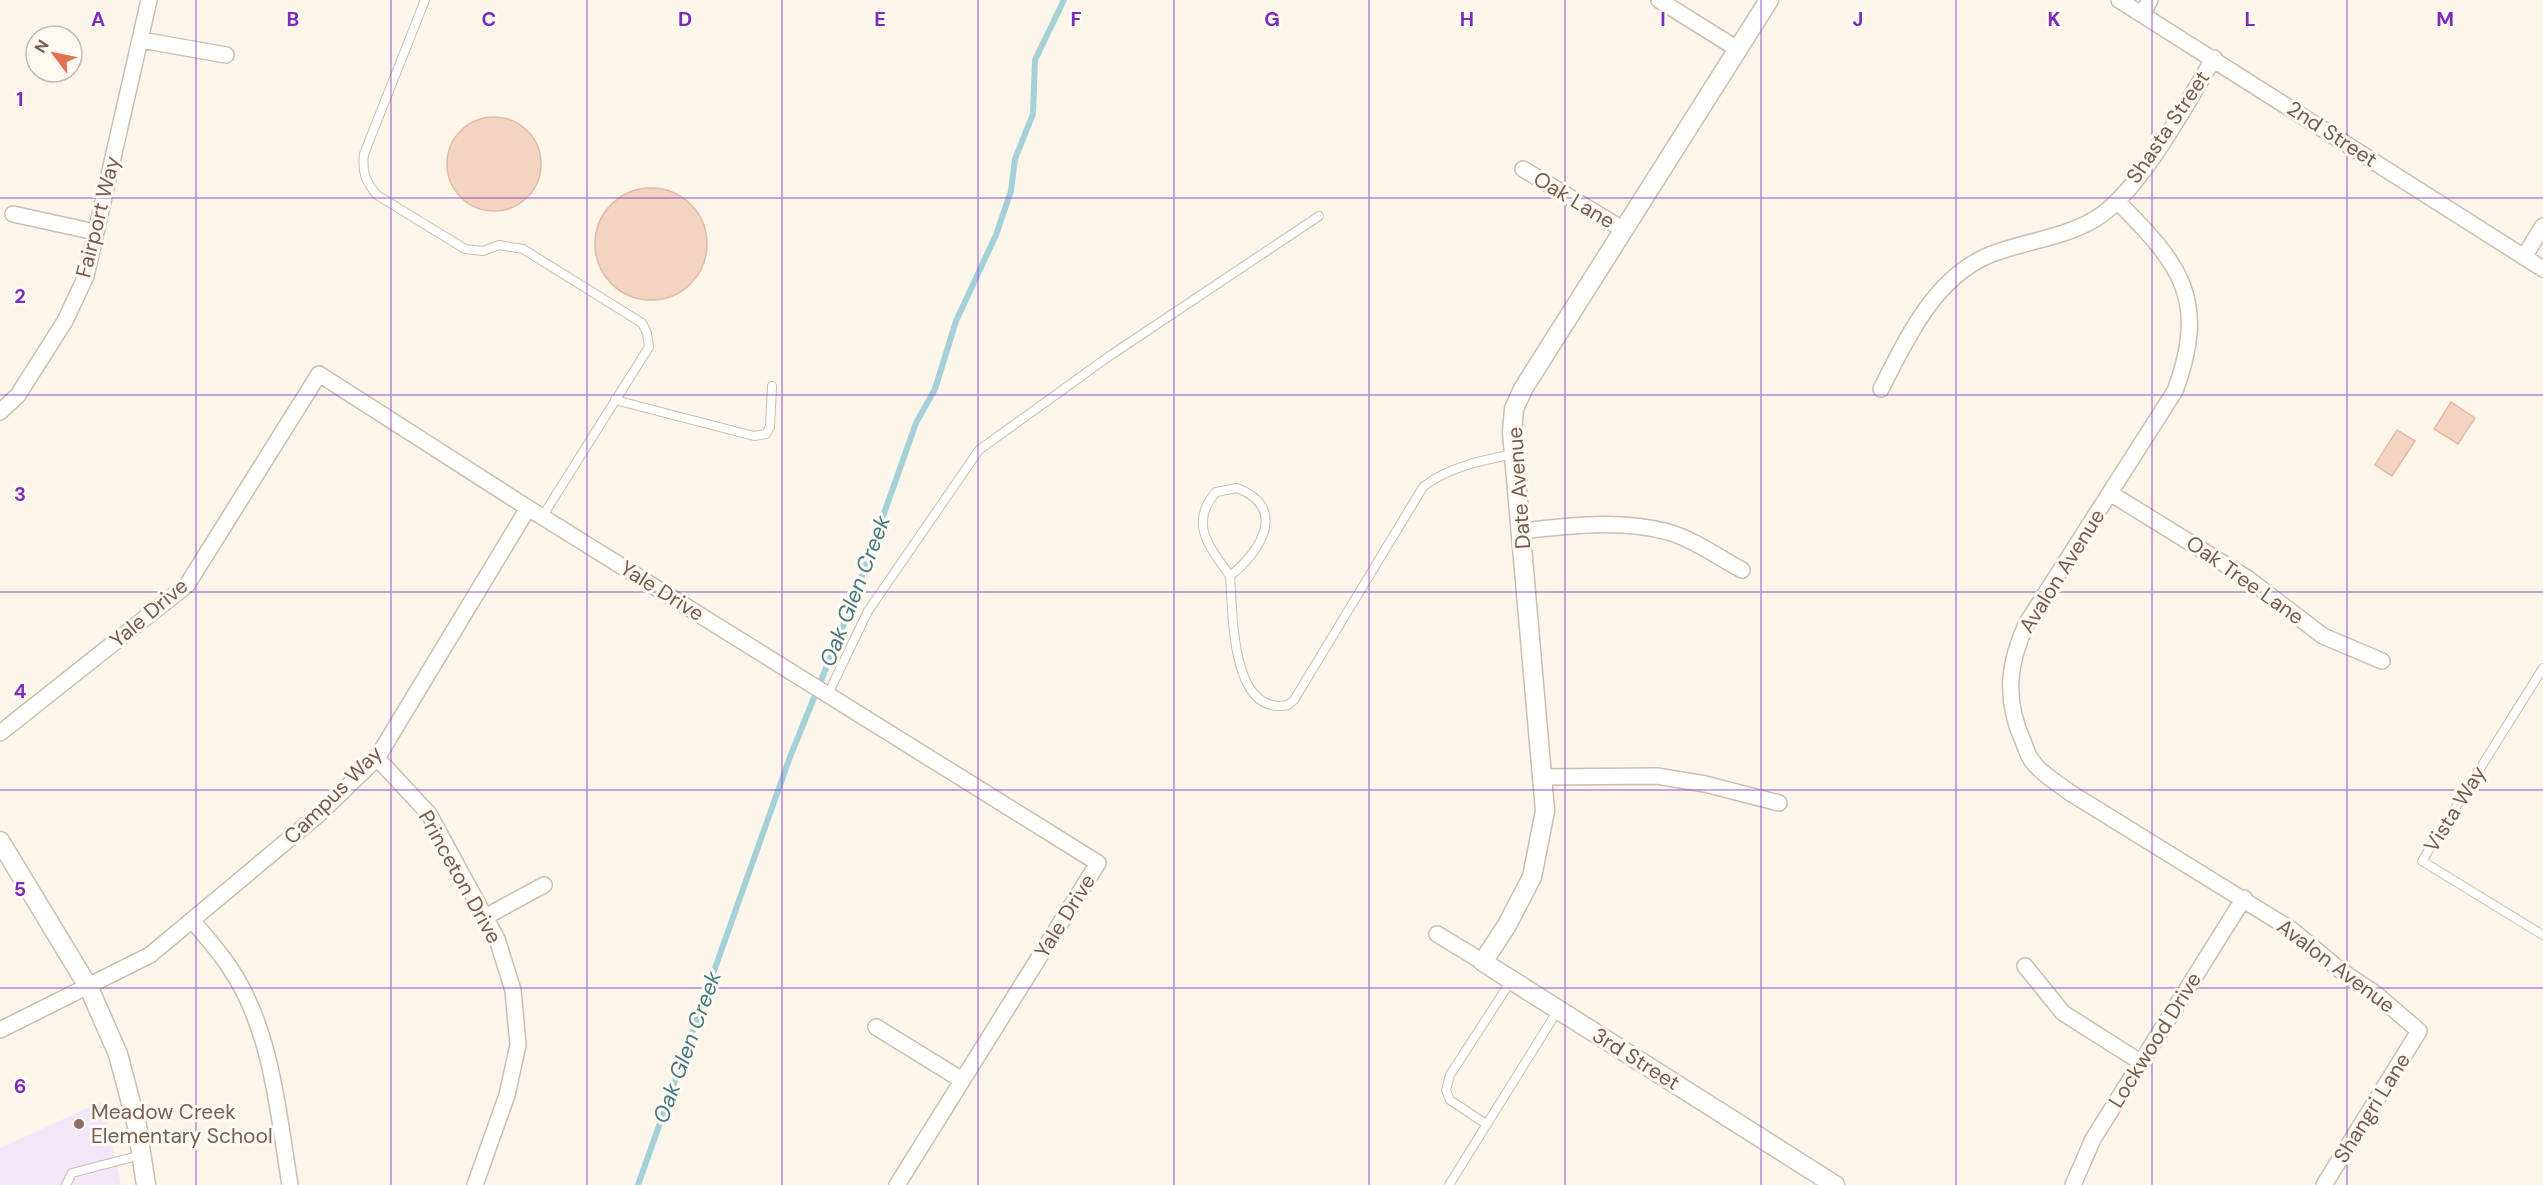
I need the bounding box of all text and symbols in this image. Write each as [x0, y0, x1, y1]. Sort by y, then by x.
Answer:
text: A [91, 6, 105, 32]
text: B [287, 6, 299, 32]
text: C [482, 6, 496, 32]
text: D [678, 6, 692, 32]
text: E [874, 6, 886, 32]
text: F [1070, 6, 1082, 32]
text: G [1264, 6, 1280, 32]
text: H [1460, 6, 1474, 32]
text: I [1660, 6, 1666, 32]
text: J [1853, 6, 1863, 32]
text: K [2047, 6, 2061, 32]
text: L [2244, 6, 2256, 32]
text: M [2436, 6, 2454, 32]
north arrow [24, 24, 84, 84]
text: N [30, 36, 54, 57]
street label: Shasta Street [2120, 65, 2216, 189]
text: 1 [16, 86, 24, 112]
street label: 2nd Street [2281, 94, 2383, 174]
street label: Fairport Way [69, 153, 127, 281]
street label: Oak Lane [1528, 165, 1620, 235]
text: 2 [14, 283, 26, 309]
street label: Date Avenue [1501, 426, 1537, 550]
text: 3 [14, 481, 26, 507]
street label: Avalon Avenue [2013, 504, 2111, 638]
water label: Oak Glen Creek [813, 511, 897, 671]
street label: Oak Tree Lane [2181, 529, 2309, 631]
street label: Yale Drive [615, 554, 709, 628]
street label: Yale Drive [104, 572, 194, 654]
text: 4 [14, 678, 27, 704]
street label: Campus Way [278, 739, 389, 850]
street label: Vista Way [2418, 760, 2493, 857]
street label: Princeton Drive [412, 805, 508, 949]
street label: Yale Drive [1028, 869, 1102, 963]
text: 5 [14, 876, 26, 902]
street label: Avalon Avenue [2271, 912, 2401, 1020]
water label: Oak Glen Creek [646, 966, 728, 1127]
street label: Lockwood Drive [2102, 967, 2208, 1113]
street label: 3rd Street [1587, 1021, 1685, 1097]
street label: Shangri Lane [2327, 1048, 2417, 1168]
text: 6 [14, 1073, 26, 1099]
place label: Meadow Creek Elementary School [91, 1098, 273, 1150]
marker: Meadow Creek Elementary School [72, 1117, 86, 1131]

